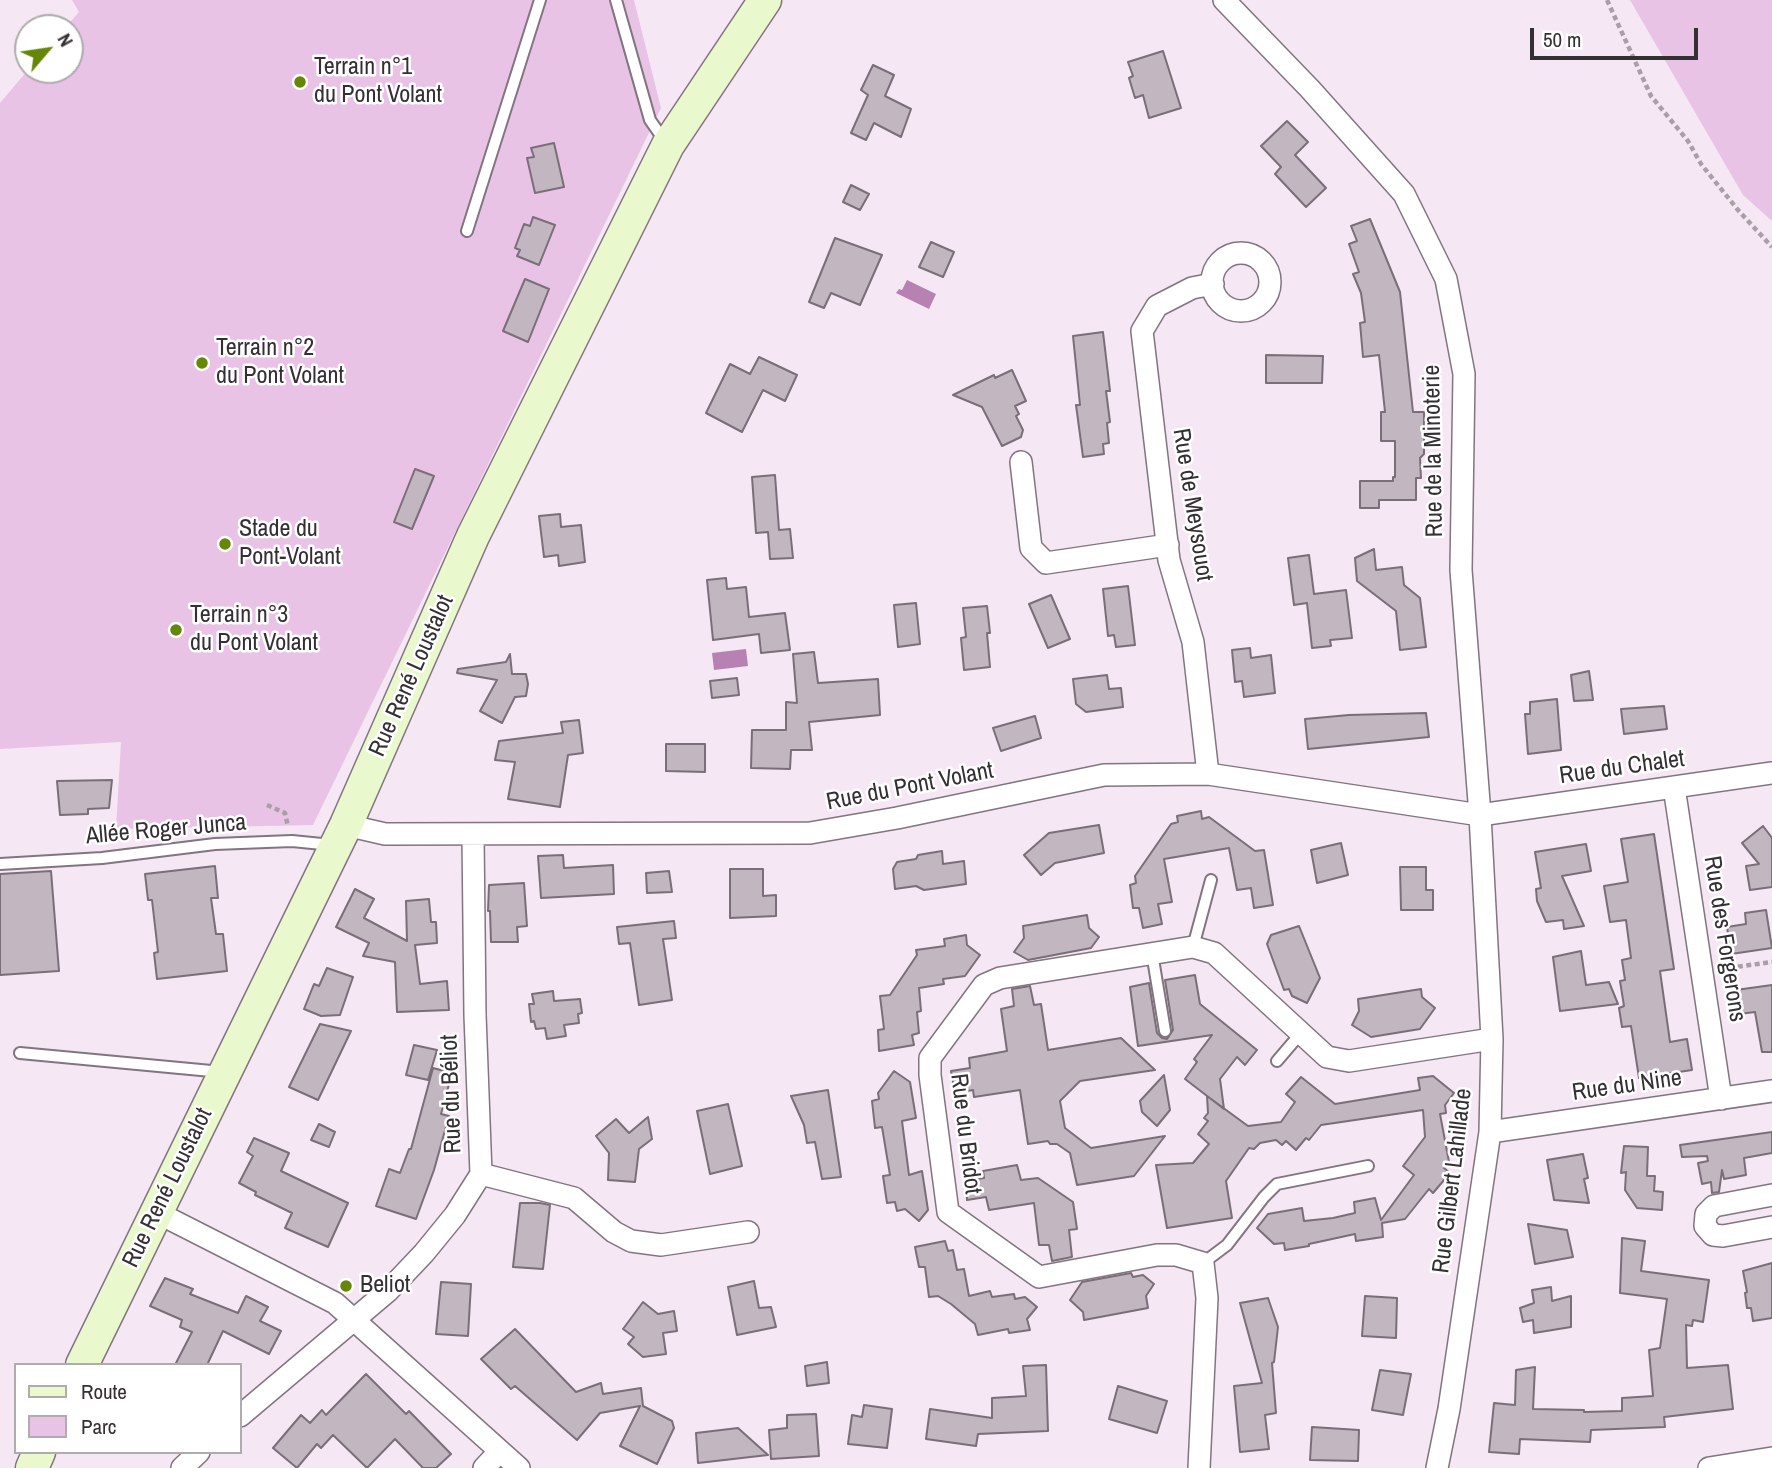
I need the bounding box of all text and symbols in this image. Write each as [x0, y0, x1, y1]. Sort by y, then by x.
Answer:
north arrow [14, 14, 84, 84]
scale bar [1534, 14, 1702, 58]
text: 50 m [1543, 25, 1581, 54]
text: N [52, 29, 80, 51]
place label: Terrain n°1 du Pont Volant [314, 54, 442, 110]
marker: Terrain n°1 du Pont Volant [292, 74, 308, 90]
place label: Terrain n°2 du Pont Volant [216, 335, 344, 391]
marker: Terrain n°2 du Pont Volant [194, 355, 210, 371]
street label: Rue de la Minoterie [1418, 364, 1450, 538]
street label: Rue de Meysouot [1166, 427, 1218, 583]
place label: Stade du Pont-Volant [239, 516, 341, 572]
marker: Stade du Pont-Volant [217, 536, 233, 552]
street label: Rue René Loustalot [363, 591, 461, 761]
place label: Terrain n°3 du Pont Volant [190, 602, 318, 658]
marker: Terrain n°3 du Pont Volant [168, 622, 184, 638]
street label: Rue du Chalet [1558, 745, 1686, 791]
street label: Rue du Pont Volant [824, 757, 996, 817]
street label: Allée Roger Junca [85, 809, 247, 851]
street label: Rue des Forgerons [1697, 854, 1751, 1024]
street label: Rue du Béliot [436, 1034, 468, 1154]
street label: Rue du Nine [1570, 1064, 1684, 1108]
street label: Rue du Bridot [943, 1072, 987, 1196]
street label: Rue Gilbert Lahillade [1427, 1087, 1479, 1275]
street label: Rue René Loustalot [117, 1104, 219, 1272]
place label: Beliot [360, 1272, 410, 1300]
marker: Beliot [338, 1278, 354, 1294]
legend [14, 1363, 242, 1454]
text: Route [81, 1377, 127, 1406]
text: Parc [81, 1412, 116, 1441]

